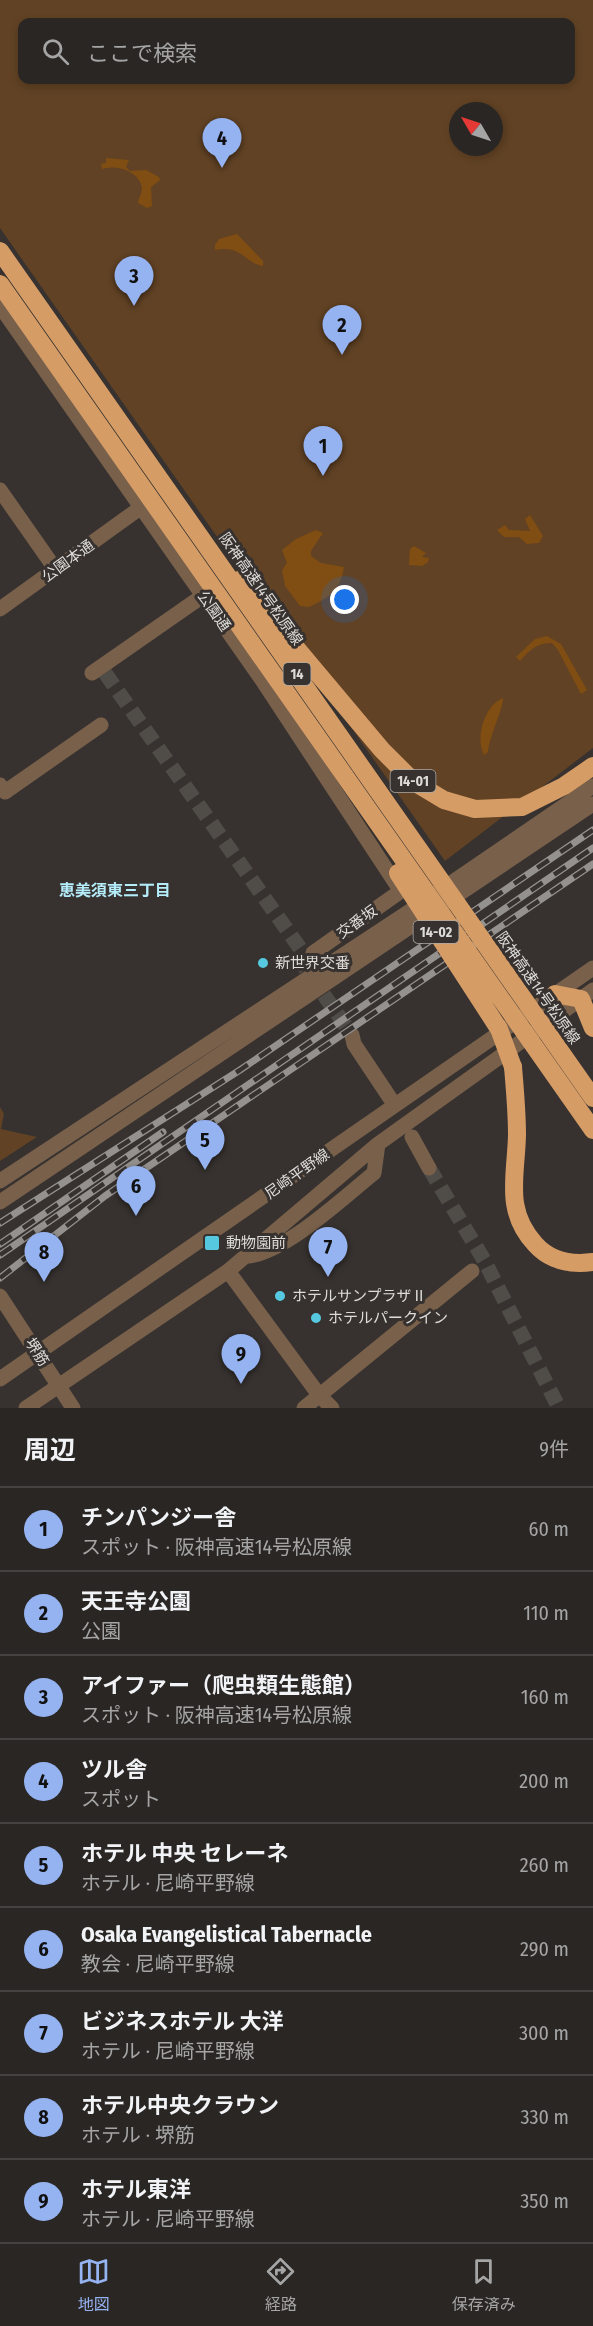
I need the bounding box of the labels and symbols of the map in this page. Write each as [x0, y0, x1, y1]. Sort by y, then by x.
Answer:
north arrow [449, 102, 503, 156]
pin: 4 [202, 118, 242, 168]
pin: 3 [114, 256, 154, 306]
pin: 2 [322, 306, 362, 355]
pin: 1 [304, 426, 342, 476]
street label: 阪神高速14号松原線 [215, 529, 307, 649]
street label: 公園本通 [38, 536, 98, 586]
your location [330, 585, 359, 614]
street label: 公園通 [194, 587, 234, 635]
road number: 14 [284, 663, 310, 685]
road number: 14-01 [390, 770, 436, 792]
district label: 恵美須東三丁目 [59, 881, 171, 900]
street label: 交番坂 [333, 902, 381, 942]
road number: 14-02 [414, 921, 458, 943]
street label: 阪神高速14号松原線 [492, 928, 584, 1048]
place label: 新世界交番 [275, 954, 350, 972]
marker: 新世界交番 [256, 956, 270, 970]
pin: 5 [186, 1120, 224, 1170]
street label: 尼崎平野線 [261, 1145, 333, 1203]
pin: 6 [116, 1166, 156, 1216]
pin: 7 [308, 1228, 348, 1277]
pin: 8 [24, 1232, 63, 1282]
marker: 動物園前 [203, 1234, 221, 1252]
place label: 動物園前 [226, 1234, 286, 1252]
place label: ホテルサンプラザⅡ [292, 1287, 427, 1305]
marker: ホテルサンプラザⅡ [273, 1289, 287, 1303]
place label: ホテルパークイン [328, 1309, 448, 1327]
marker: ホテルパークイン [309, 1311, 323, 1325]
pin: 9 [222, 1334, 260, 1384]
street label: 堺筋 [21, 1335, 53, 1369]

